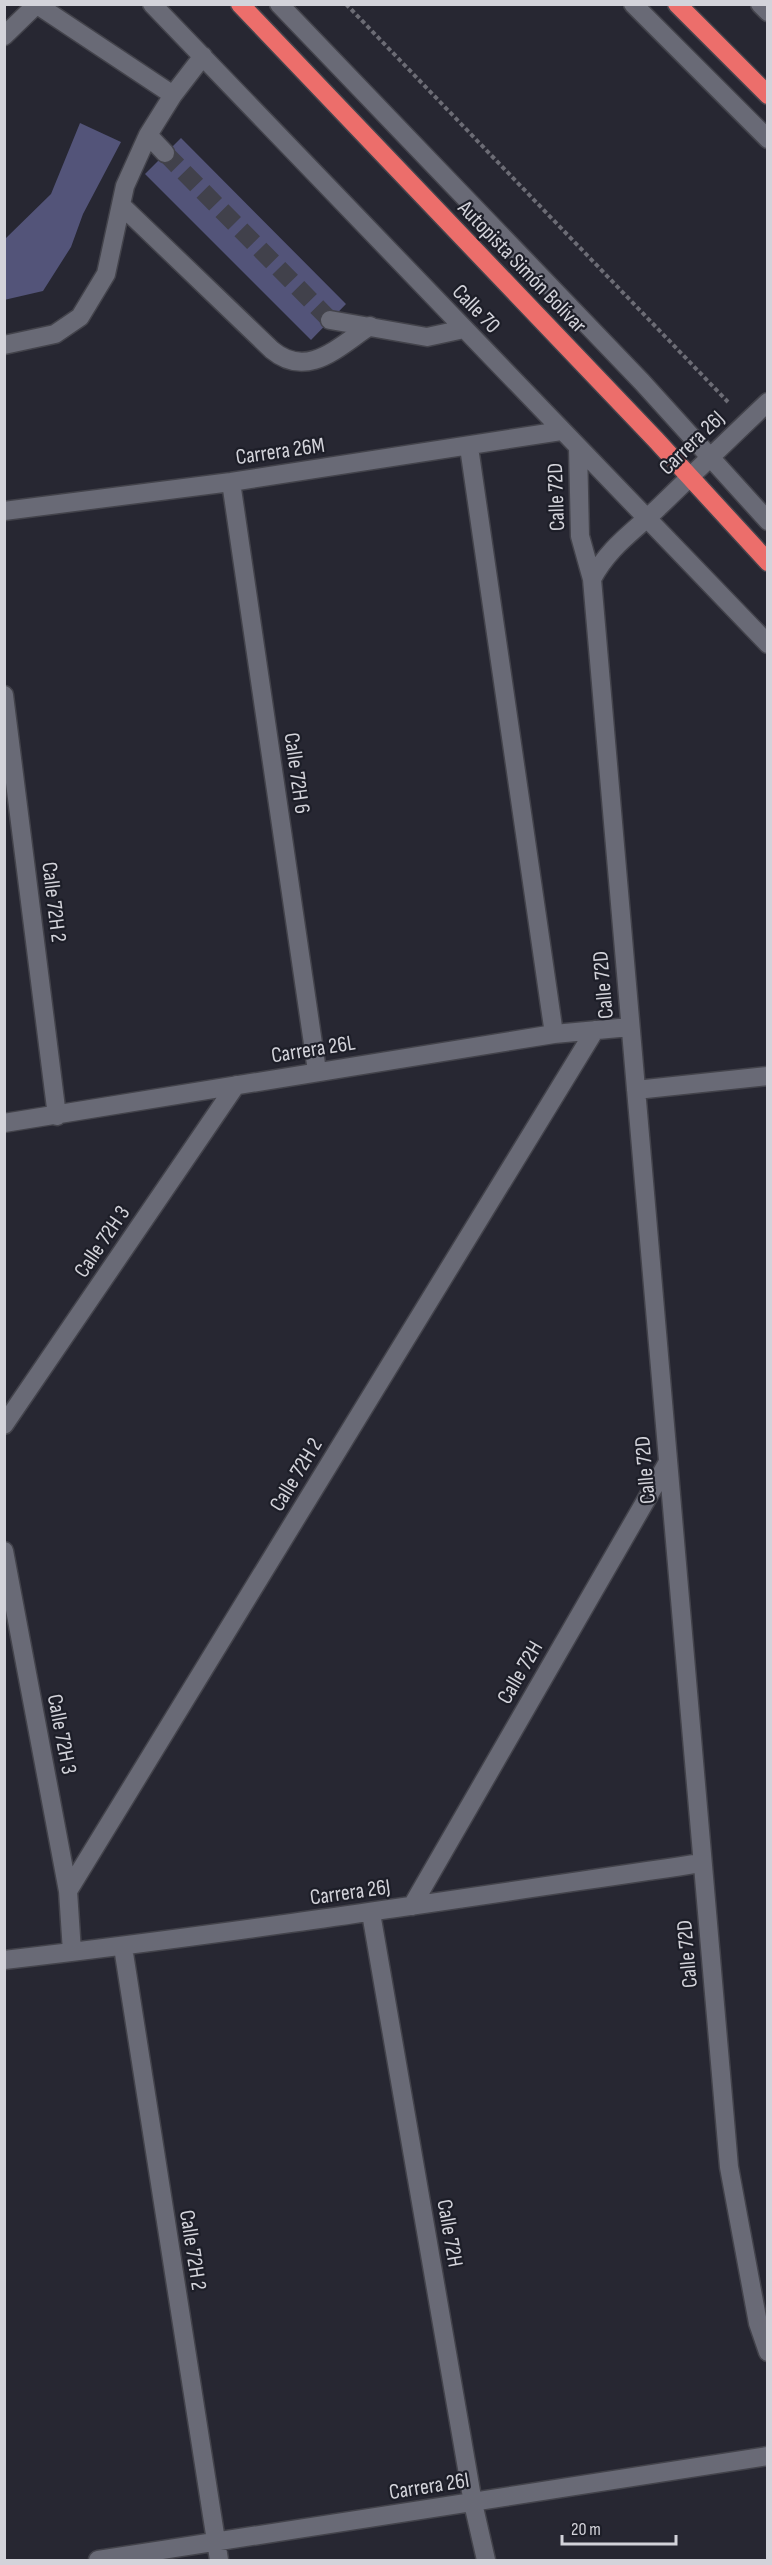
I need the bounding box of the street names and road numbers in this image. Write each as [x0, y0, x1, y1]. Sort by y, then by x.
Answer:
street label: Autopista Simón Bolívar [451, 194, 592, 339]
street label: Calle 70 [446, 279, 506, 339]
street label: Carrera 26J [654, 405, 731, 481]
street label: Carrera 26M [234, 432, 326, 471]
street label: Calle 72D [542, 463, 571, 531]
street label: Calle 72H 6 [277, 731, 316, 815]
street label: Calle 72H 2 [35, 860, 72, 944]
street label: Calle 72D [587, 950, 620, 1020]
street label: Carrera 26L [269, 1030, 357, 1069]
street label: Calle 72H 3 [68, 1201, 136, 1283]
street label: Calle 72H 2 [264, 1433, 329, 1516]
street label: Calle 72D [629, 1435, 662, 1505]
street label: Calle 72H [492, 1636, 549, 1709]
street label: Calle 72H 3 [41, 1692, 83, 1777]
street label: Carrera 26J [308, 1873, 392, 1911]
street label: Calle 72D [671, 1919, 704, 1989]
street label: Calle 72H [430, 2197, 469, 2269]
street label: Calle 72H 2 [173, 2208, 212, 2292]
street label: Carrera 26I [387, 2467, 471, 2506]

